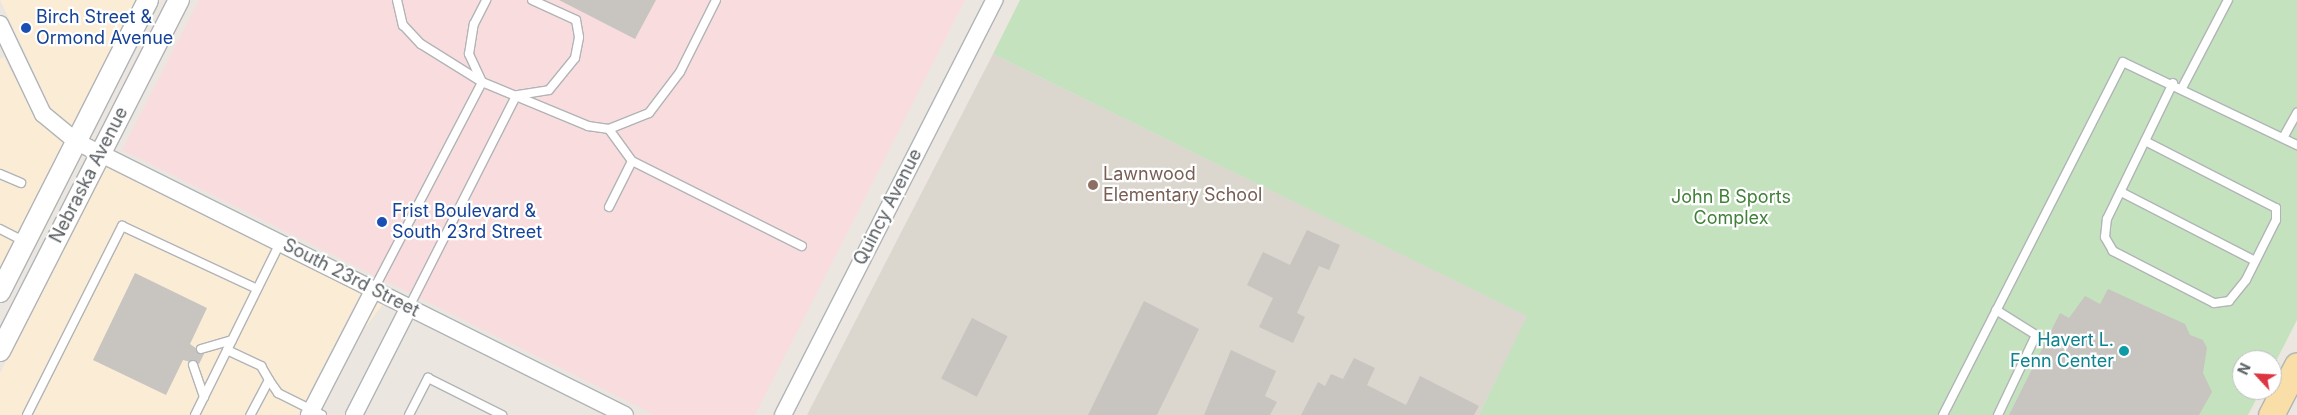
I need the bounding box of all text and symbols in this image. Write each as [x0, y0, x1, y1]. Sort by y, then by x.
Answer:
place label: Birch Street & Ormond Avenue [36, 7, 173, 50]
marker: Birch Street & Ormond Avenue [20, 22, 32, 34]
street label: Nebraska Avenue [45, 103, 133, 247]
street label: Quincy Avenue [849, 145, 927, 269]
place label: Lawnwood Elementary School [1103, 164, 1262, 206]
marker: Lawnwood Elementary School [1087, 179, 1099, 191]
park label: John B Sports Complex [1671, 187, 1791, 230]
place label: Frist Boulevard & South 23rd Street [392, 201, 542, 243]
marker: Frist Boulevard & South 23rd Street [376, 216, 388, 228]
street label: South 23rd Street [279, 234, 423, 322]
place label: Havert L. Fenn Center [2010, 330, 2114, 372]
marker: Havert L. Fenn Center [2118, 345, 2130, 357]
north arrow [2232, 350, 2282, 400]
text: N [2234, 360, 2254, 377]

